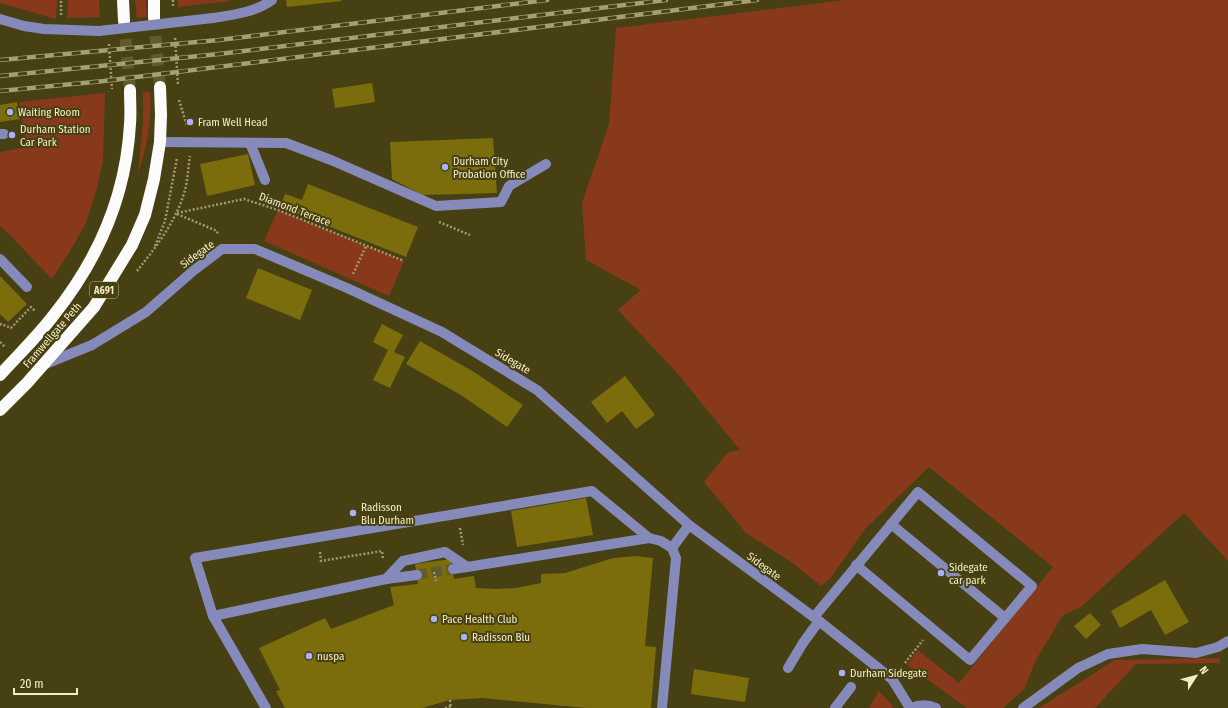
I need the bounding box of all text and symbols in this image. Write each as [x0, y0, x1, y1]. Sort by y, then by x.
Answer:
place label: Waiting Room [18, 106, 80, 119]
marker: Waiting Room [5, 107, 15, 117]
place label: Fram Well Head [198, 116, 268, 129]
marker: Fram Well Head [185, 117, 195, 127]
place label: Durham Station Car Park [20, 123, 91, 149]
marker: Durham Station Car Park [7, 130, 17, 140]
place label: Durham City Probation Office [453, 155, 526, 181]
marker: Durham City Probation Office [440, 162, 450, 172]
street label: Diamond Terrace [257, 190, 332, 229]
street label: Sidegate [178, 238, 217, 271]
road number: A691 [90, 282, 118, 298]
street label: Framwellgate Peth [20, 300, 84, 371]
street label: Sidegate [493, 346, 533, 377]
place label: Radisson Blu Durham [361, 501, 414, 527]
marker: Radisson Blu Durham [348, 508, 358, 518]
street label: Sidegate [744, 550, 783, 583]
place label: Sidegate car park [949, 561, 988, 587]
marker: Sidegate car park [936, 568, 946, 578]
place label: Pace Health Club [442, 613, 517, 626]
marker: Pace Health Club [429, 614, 439, 624]
place label: Radisson Blu [472, 631, 530, 644]
marker: Radisson Blu [459, 632, 469, 642]
place label: nuspa [317, 650, 344, 663]
marker: nuspa [304, 651, 314, 661]
north arrow [1176, 656, 1216, 696]
text: N [1196, 664, 1211, 677]
place label: Durham Sidegate [850, 667, 927, 680]
marker: Durham Sidegate [837, 668, 847, 678]
scale bar [14, 670, 77, 696]
text: 20 m [20, 677, 44, 691]

